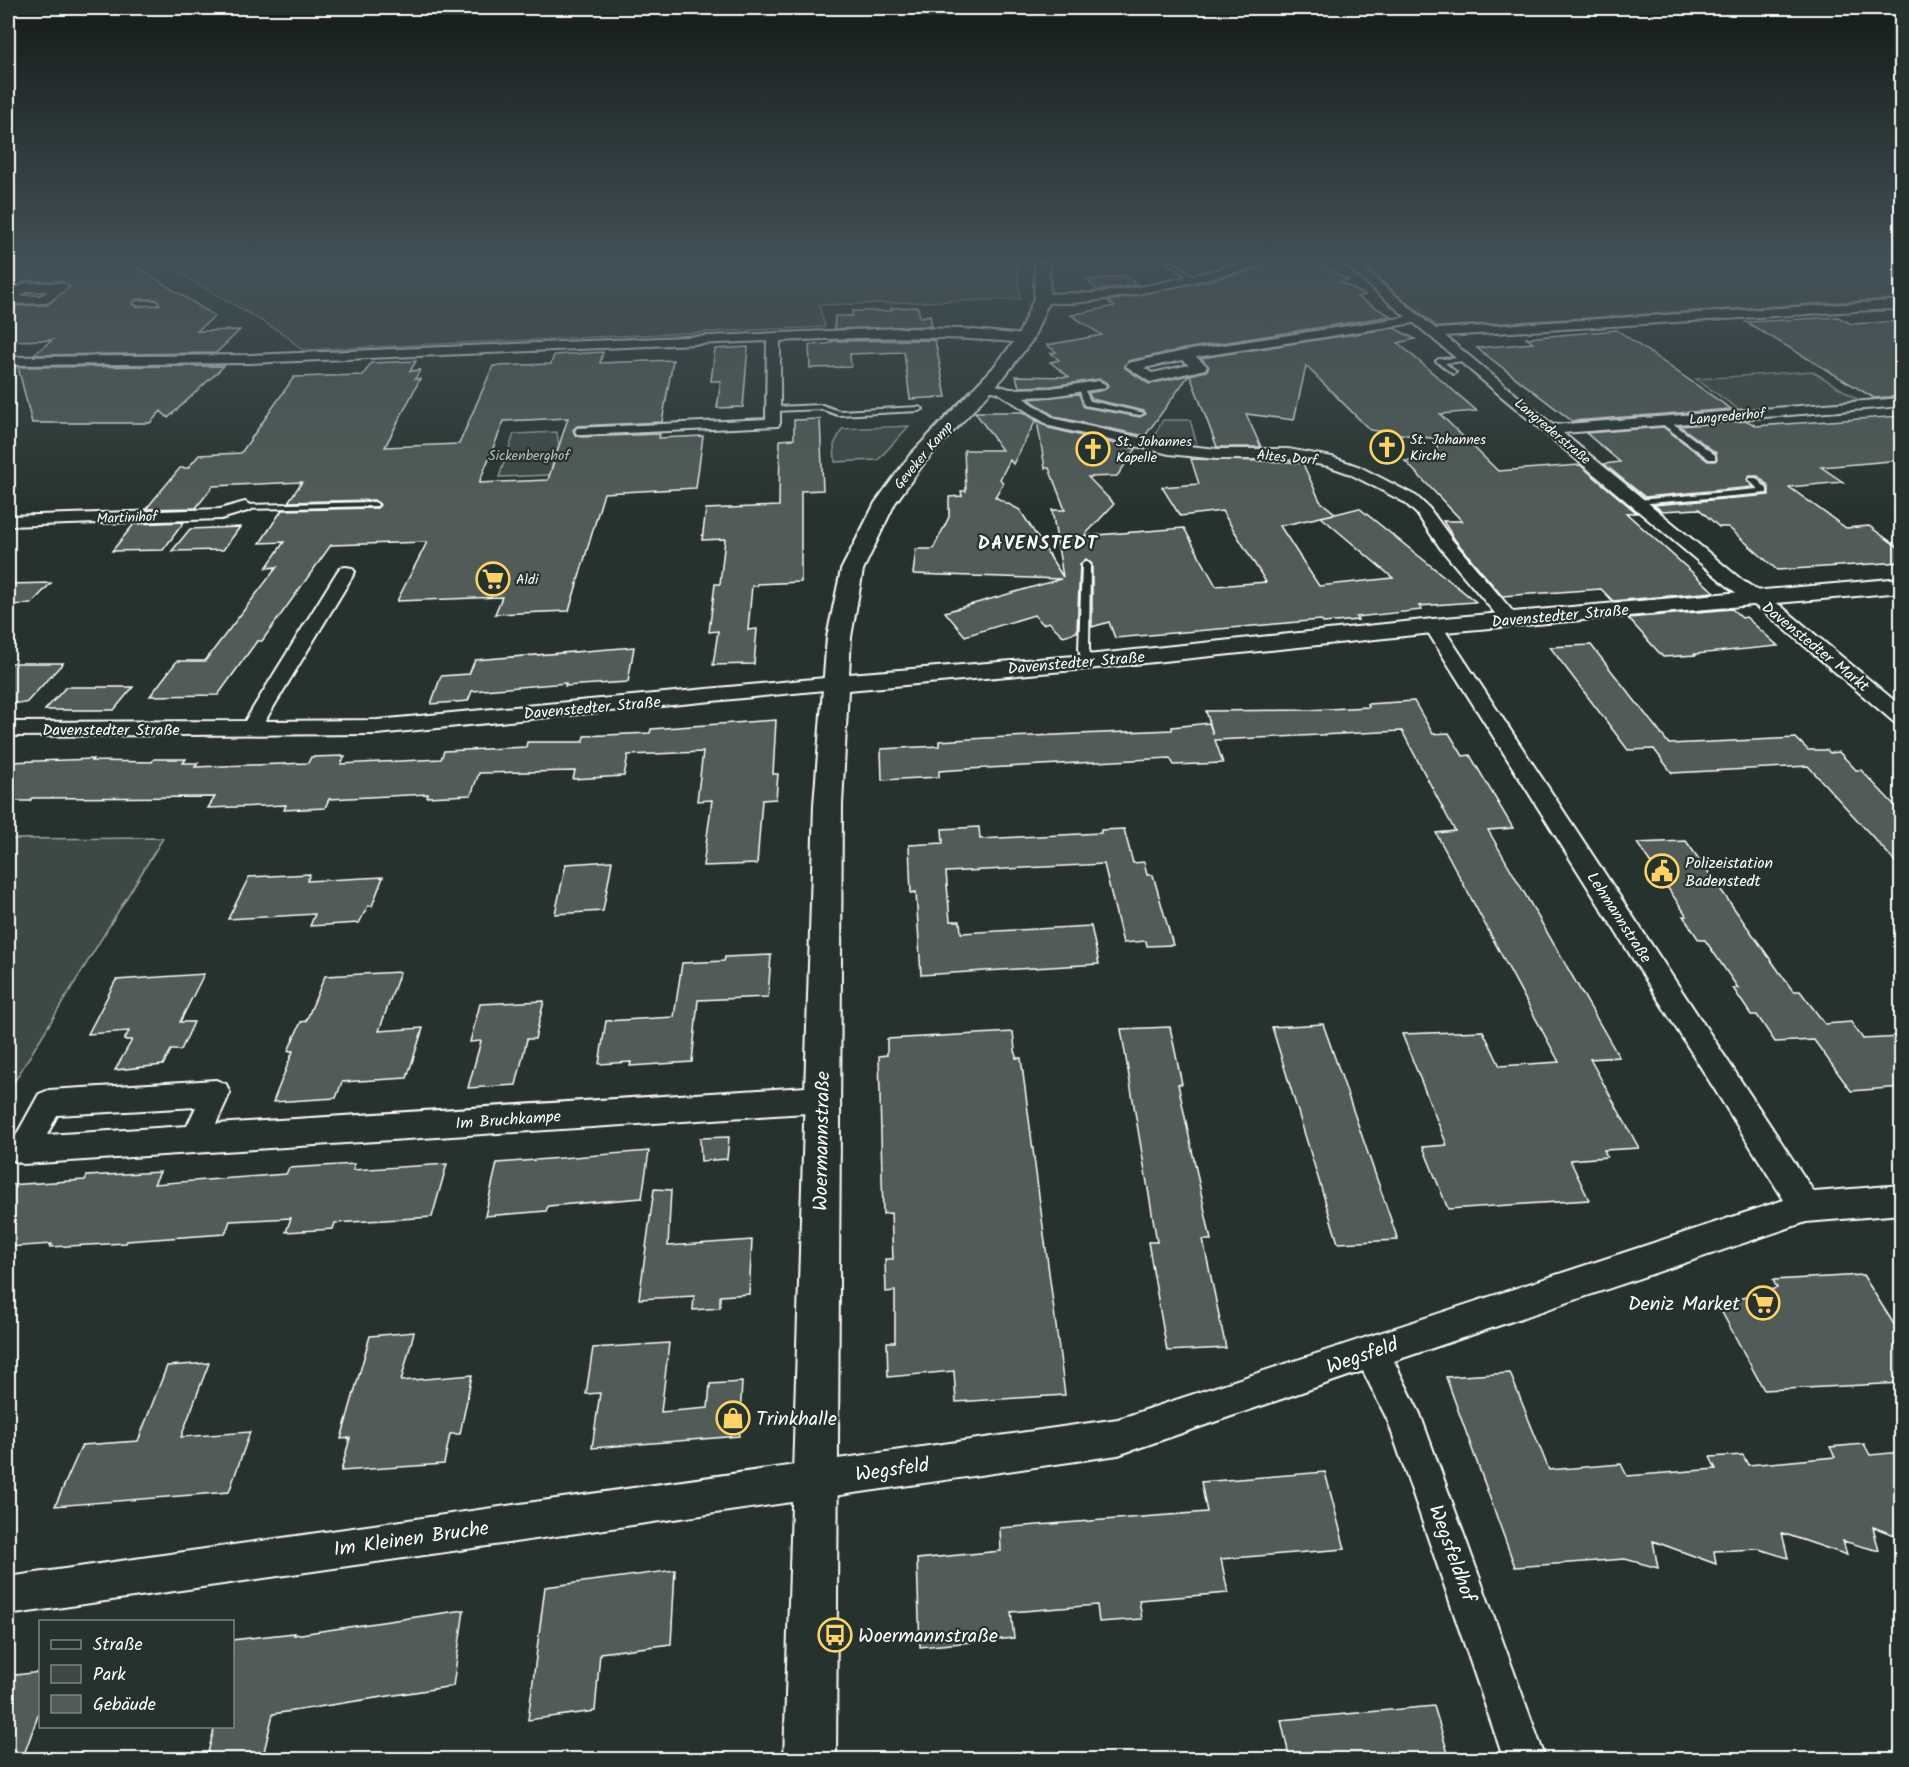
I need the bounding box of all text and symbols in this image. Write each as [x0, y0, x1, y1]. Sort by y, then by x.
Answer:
street label: Langrederstraße [1509, 393, 1596, 471]
street label: Langrederhof [1688, 403, 1768, 431]
street label: Geveker Kamp [889, 417, 959, 494]
church icon: St. Johannes Kirche [1369, 429, 1405, 465]
place label: St. Johannes Kirche [1410, 429, 1486, 467]
church icon: St. Johannes Kapelle [1075, 431, 1111, 467]
place label: St. Johannes Kapelle [1116, 431, 1192, 469]
street label: Altes Dorf [1256, 444, 1320, 472]
park label: Sickenberghof [488, 445, 571, 467]
street label: Martinihof [96, 506, 160, 530]
district label: DAVENSTEDT [978, 530, 1099, 559]
supermarket icon: Aldi [475, 561, 511, 597]
place label: Aldi [516, 569, 539, 591]
street label: Davenstedter Markt [1756, 596, 1875, 699]
street label: Davenstedter Straße [1490, 598, 1630, 635]
street label: Davenstedter Straße [1006, 645, 1146, 682]
street label: Davenstedter Straße [522, 690, 662, 727]
street label: Davenstedter Straße [42, 718, 180, 743]
place label: Polizeistation Badenstedt [1685, 851, 1773, 894]
public building icon: Polizeistation Badenstedt [1644, 853, 1680, 889]
street label: Lehmannstraße [1580, 867, 1658, 968]
street label: Woermannstraße [806, 1071, 840, 1211]
street label: Im Bruchkampe [455, 1104, 562, 1137]
supermarket icon: Deniz Market [1745, 1285, 1781, 1321]
place label: Deniz Market [1628, 1289, 1740, 1321]
street label: Wegsfeld [1322, 1329, 1404, 1384]
shop icon: Trinkhalle [715, 1400, 751, 1436]
place label: Trinkhalle [756, 1404, 837, 1436]
street label: Wegsfeld [853, 1450, 932, 1492]
street label: Wegsfeldhof [1419, 1501, 1484, 1609]
street label: Im Kleinen Bruche [332, 1513, 491, 1567]
bus stop icon: Woermannstraße [817, 1617, 853, 1653]
legend [39, 1620, 234, 1728]
place label: Woermannstraße [858, 1621, 998, 1653]
text: Straße [93, 1631, 143, 1660]
text: Park [93, 1661, 126, 1690]
text: Gebäude [93, 1691, 156, 1720]

